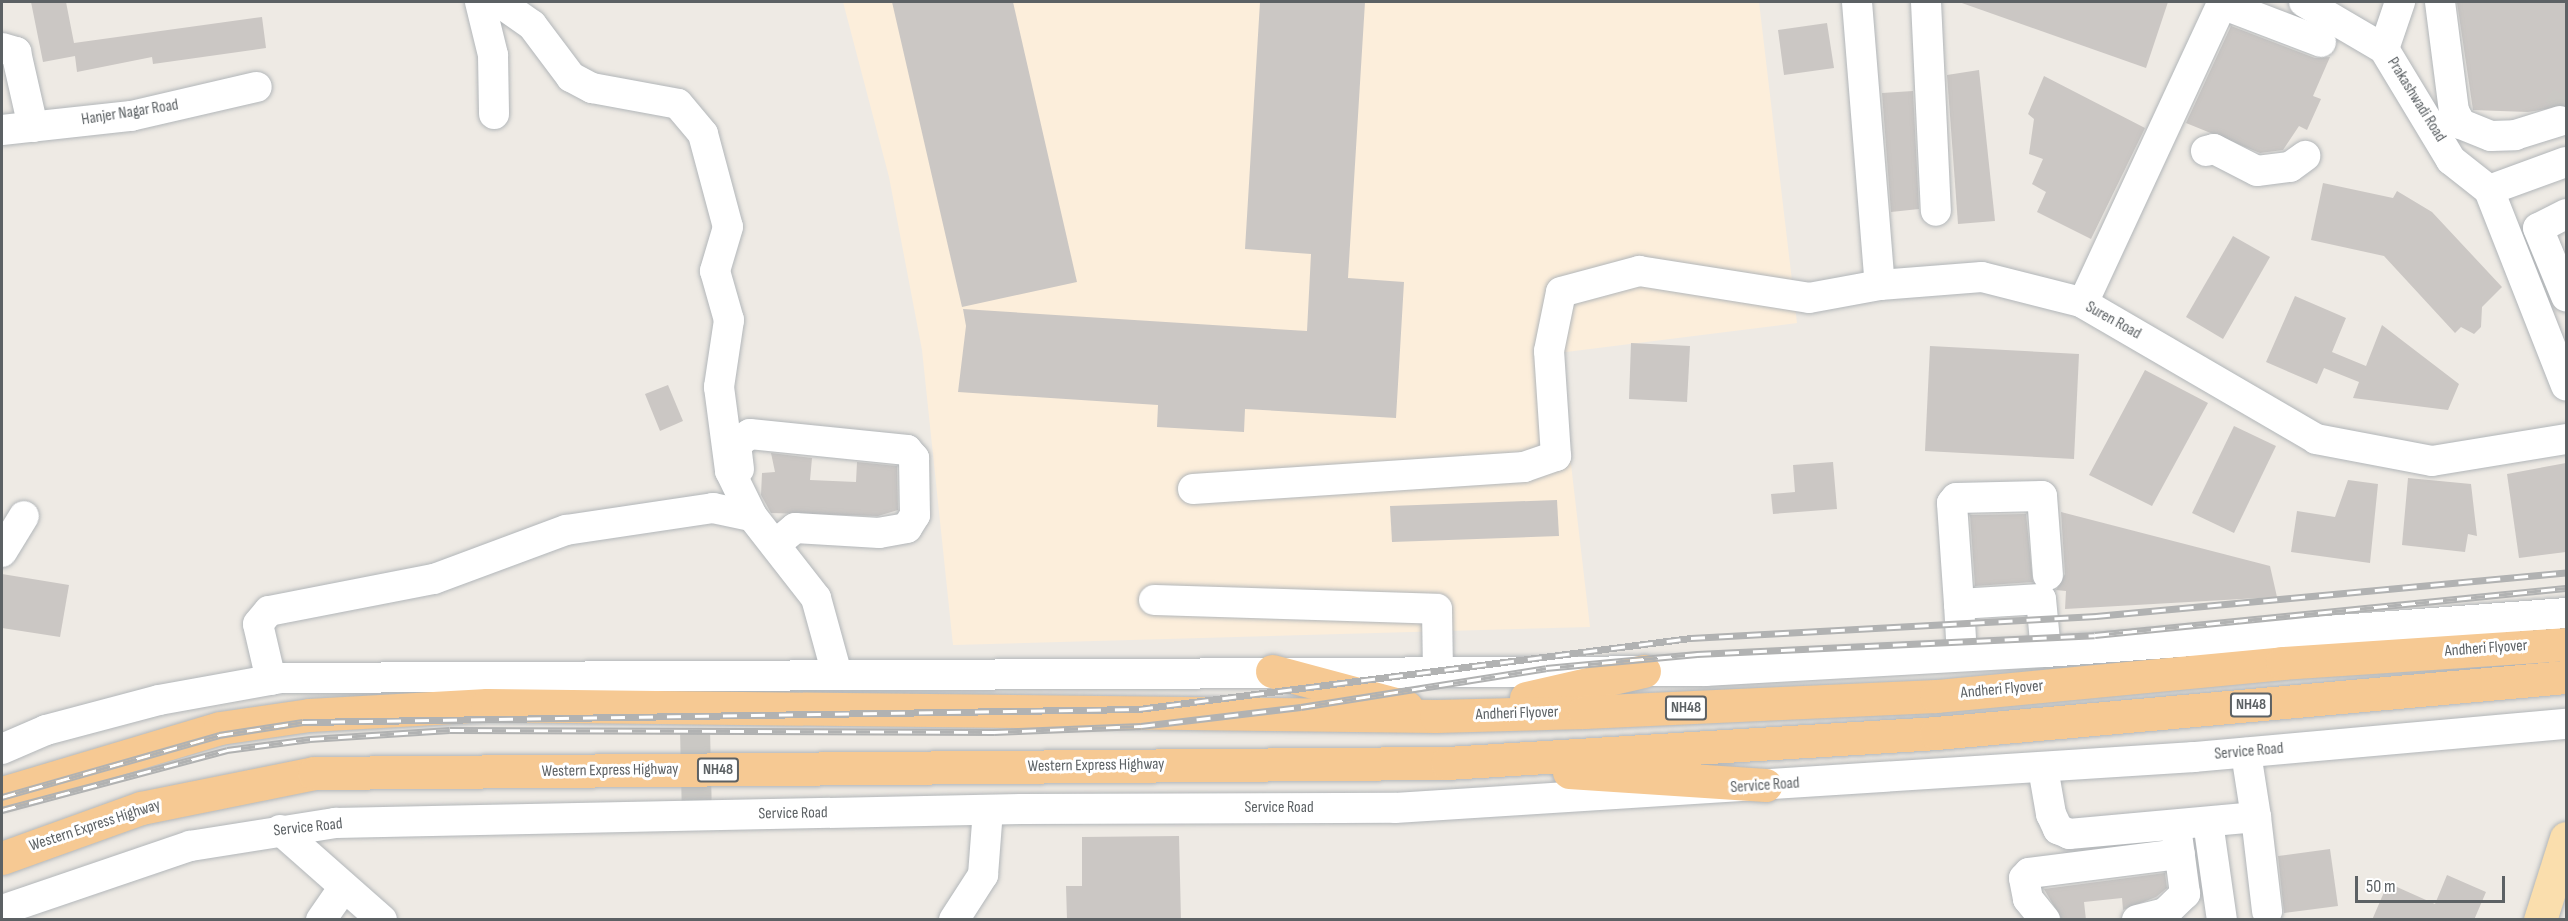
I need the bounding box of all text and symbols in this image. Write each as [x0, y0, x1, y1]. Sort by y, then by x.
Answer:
street label: Prakashwadi Road [2382, 54, 2450, 146]
street label: Hanjer Nagar Road [80, 96, 180, 130]
street label: Suren Road [2082, 298, 2144, 344]
street label: Andheri Flyover [2444, 637, 2528, 661]
street label: Andheri Flyover [1960, 677, 2044, 703]
road number: NH48 [2228, 693, 2274, 717]
road number: NH48 [1664, 696, 1708, 720]
street label: Andheri Flyover [1475, 703, 1559, 725]
street label: Service Road [2214, 739, 2284, 765]
street label: Western Express Highway [1028, 755, 1164, 777]
road number: NH48 [696, 758, 740, 782]
street label: Western Express Highway [542, 760, 678, 782]
street label: Service Road [1730, 774, 1800, 798]
street label: Western Express Highway [27, 796, 163, 856]
street label: Service Road [1244, 798, 1314, 818]
street label: Service Road [758, 804, 828, 824]
street label: Service Road [273, 815, 343, 841]
scale bar [2358, 864, 2508, 902]
text: 50 m [2366, 876, 2396, 897]

